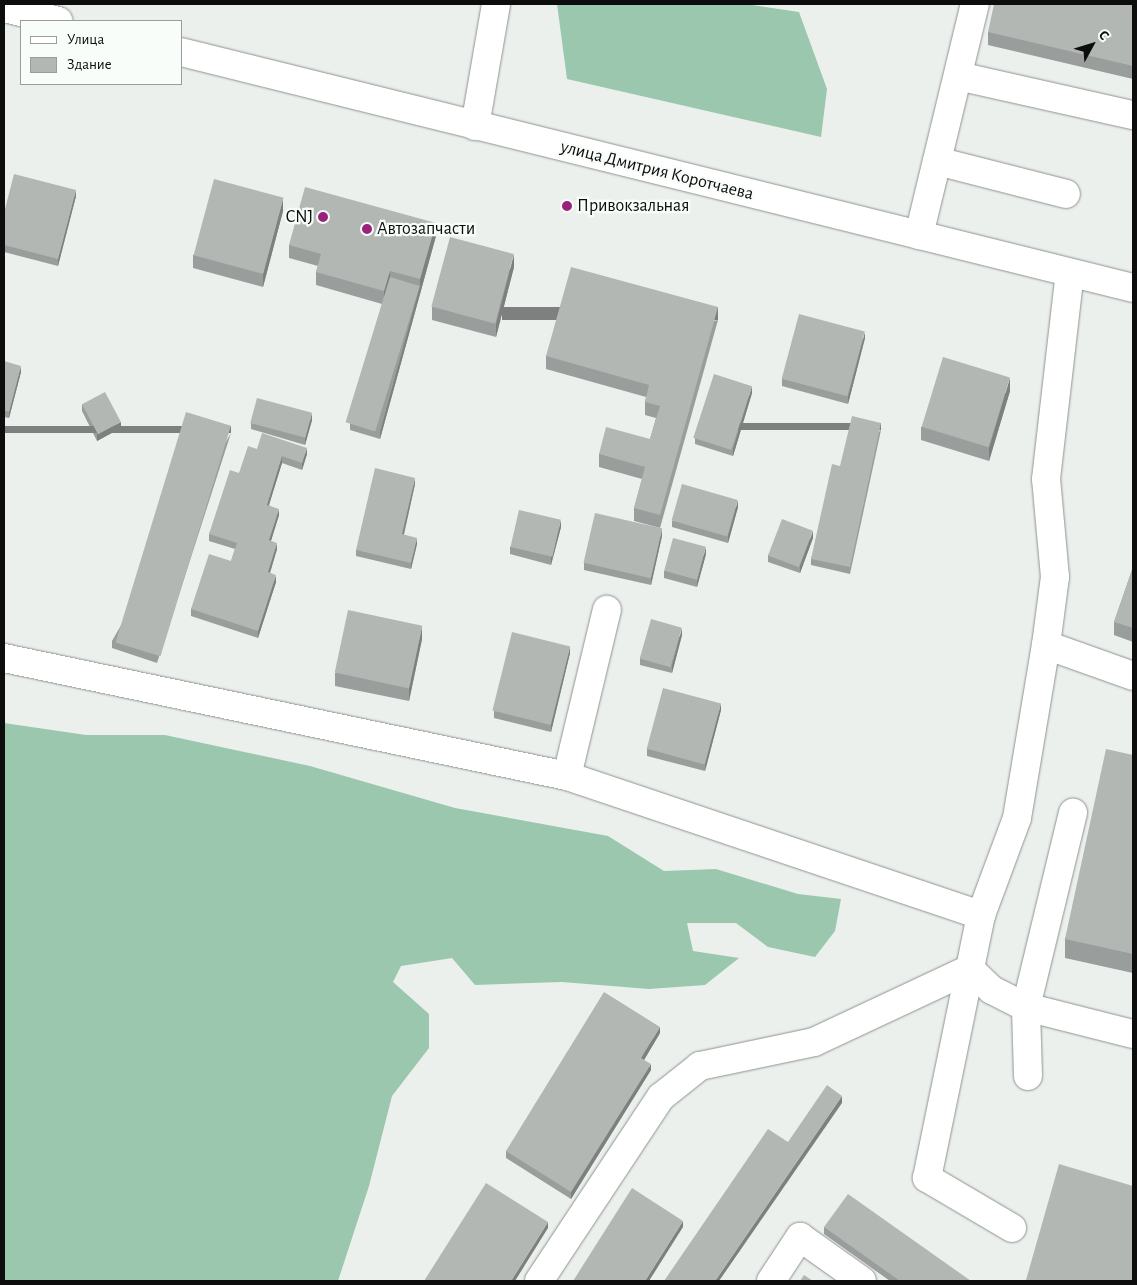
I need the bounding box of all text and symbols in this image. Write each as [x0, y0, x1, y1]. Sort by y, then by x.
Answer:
legend [20, 20, 182, 85]
north arrow [1067, 20, 1117, 70]
text: С [1096, 28, 1112, 43]
text: Улица [67, 32, 104, 47]
text: Здание [67, 57, 112, 72]
street label: улица Дмитрия Коротчаева [558, 137, 756, 205]
place label: Привокзальная [577, 195, 690, 217]
marker: Привокзальная [561, 200, 573, 212]
place label: CNJ [286, 206, 313, 228]
marker: CNJ [317, 211, 329, 223]
place label: Автозапчасти [377, 218, 475, 240]
marker: Автозапчасти [361, 223, 373, 235]

